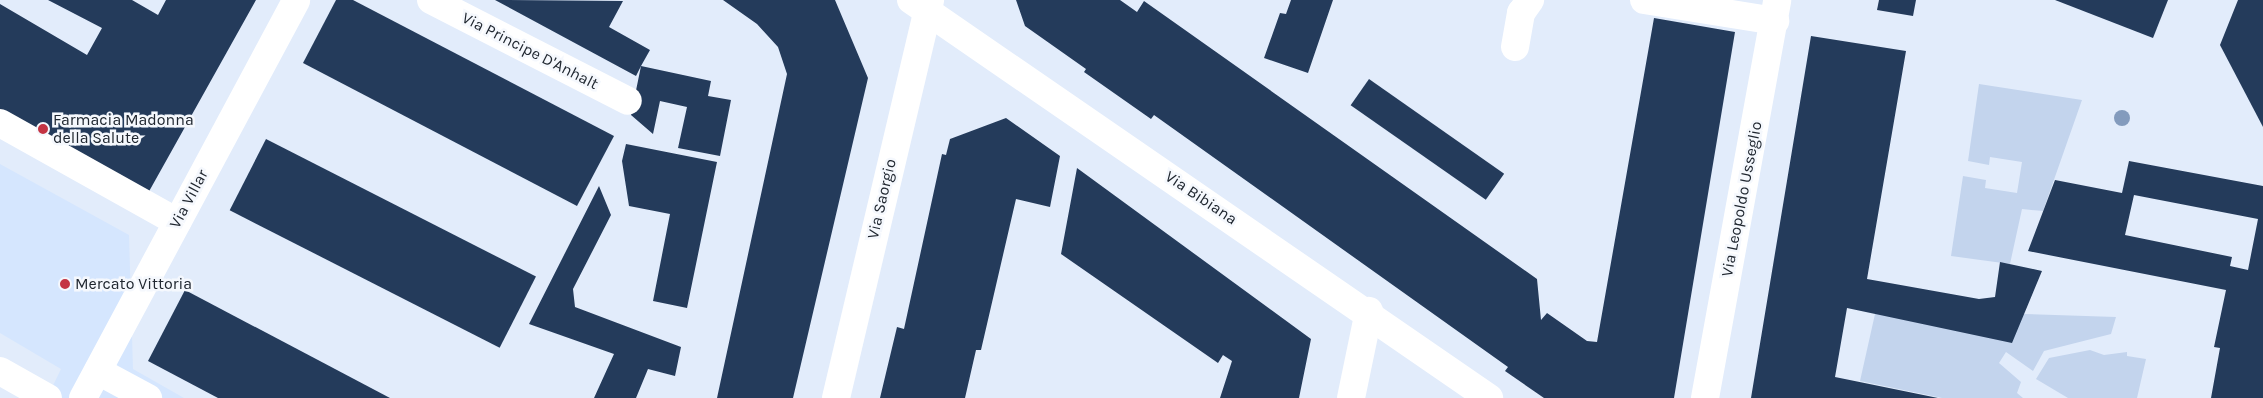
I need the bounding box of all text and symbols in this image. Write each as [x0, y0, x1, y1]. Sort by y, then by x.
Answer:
street label: Via Principe D'Anhalt [459, 8, 601, 94]
place label: Farmacia Madonna della Salute [53, 110, 194, 148]
street label: Via Leopoldo Usseglio [1718, 120, 1766, 278]
marker: Farmacia Madonna della Salute [37, 123, 49, 135]
street label: Via Saorgio [863, 157, 901, 241]
street label: Via Villar [166, 166, 212, 232]
street label: Via Bibiana [1161, 167, 1241, 229]
place label: Mercato Vittoria [75, 274, 192, 294]
marker: Mercato Vittoria [59, 278, 71, 290]

